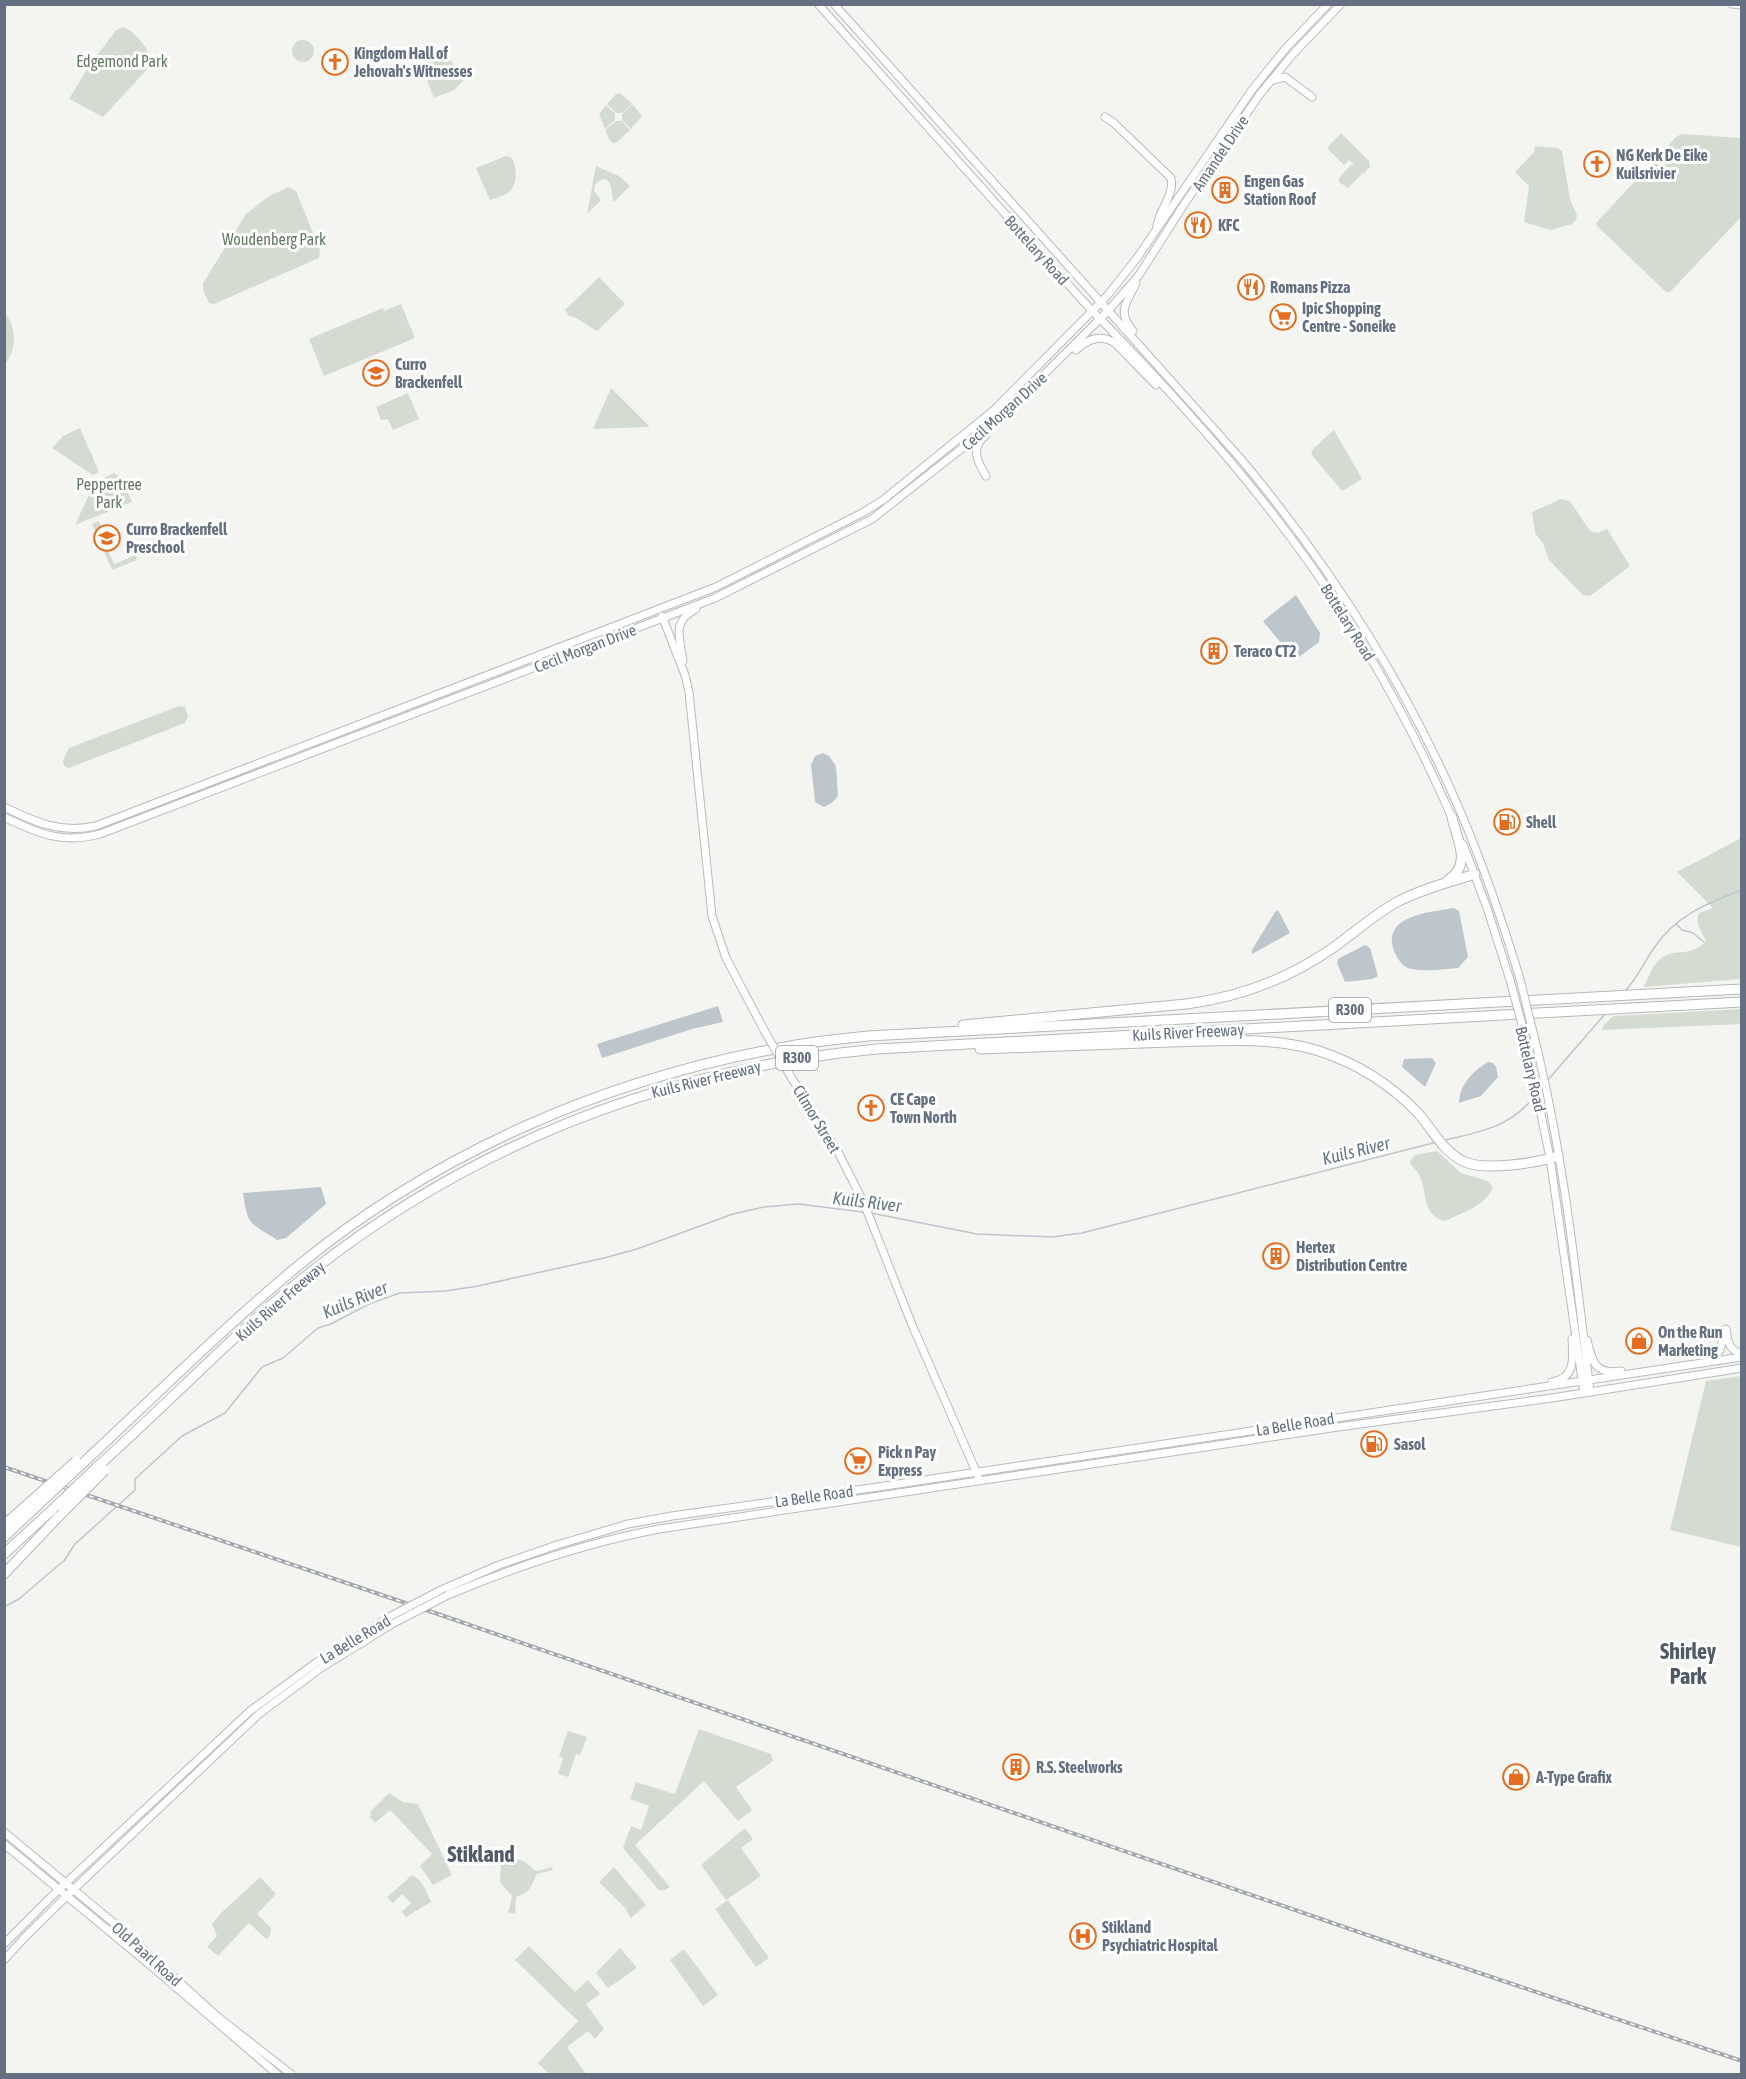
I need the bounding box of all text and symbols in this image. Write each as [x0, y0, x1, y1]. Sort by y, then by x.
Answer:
place label: Kingdom Hall of Jehovah's Witnesses [353, 44, 473, 80]
church icon: Kingdom Hall of Jehovah's Witnesses [320, 47, 350, 77]
park label: Edgemond Park [76, 52, 168, 71]
street label: Amandel Drive [1188, 112, 1252, 194]
place label: NG Kerk De Eike Kuilsrivier [1616, 146, 1708, 182]
church icon: NG Kerk De Eike Kuilsrivier [1582, 149, 1612, 179]
place label: Engen Gas Station Roof [1244, 172, 1317, 208]
building icon: Engen Gas Station Roof [1210, 175, 1240, 205]
restaurant icon: KFC [1183, 210, 1213, 240]
street label: Bottelary Road [1000, 212, 1073, 289]
place label: KFC [1218, 216, 1240, 234]
park label: Woudenberg Park [222, 230, 326, 249]
restaurant icon: Romans Pizza [1236, 272, 1266, 302]
place label: Romans Pizza [1270, 278, 1350, 296]
place label: Ipic Shopping Centre - Soneike [1302, 299, 1396, 335]
supermarket icon: Ipic Shopping Centre - Soneike [1268, 302, 1298, 332]
place label: Curro Brackenfell [395, 355, 463, 391]
school or university icon: Curro Brackenfell [361, 358, 391, 388]
street label: Cecil Morgan Drive [958, 368, 1051, 455]
park label: Peppertree Park [76, 475, 142, 511]
place label: Curro Brackenfell Preschool [126, 520, 228, 556]
school or university icon: Curro Brackenfell Preschool [92, 523, 122, 553]
street label: Bottelary Road [1316, 580, 1379, 664]
street label: Cecil Morgan Drive [531, 620, 639, 677]
building icon: Teraco CT2 [1199, 636, 1229, 666]
place label: Teraco CT2 [1234, 642, 1297, 660]
fuel station icon: Shell [1492, 807, 1522, 837]
place label: Shell [1526, 813, 1557, 831]
road number: R300 [1329, 998, 1371, 1022]
street label: Kuils River Freeway [1132, 1020, 1245, 1045]
street label: Bottelary Road [1511, 1025, 1550, 1114]
road number: R300 [776, 1046, 818, 1070]
street label: Kuils River Freeway [649, 1057, 763, 1102]
street label: Cilmor Street [790, 1082, 845, 1157]
place label: CE Cape Town North [890, 1090, 957, 1126]
church icon: CE Cape Town North [856, 1093, 886, 1123]
water label: Kuils River [1320, 1132, 1393, 1169]
water label: Kuils River [832, 1187, 903, 1216]
place label: Hertex Distribution Centre [1296, 1238, 1407, 1274]
building icon: Hertex Distribution Centre [1261, 1241, 1291, 1271]
street label: Kuils River Freeway [232, 1257, 329, 1345]
water label: Kuils River [319, 1276, 391, 1323]
place label: On the Run Marketing [1658, 1323, 1723, 1359]
shop icon: On the Run Marketing [1624, 1326, 1654, 1356]
street label: La Belle Road [1255, 1409, 1335, 1439]
fuel station icon: Sasol [1359, 1429, 1389, 1459]
place label: Sasol [1394, 1435, 1426, 1453]
place label: Pick n Pay Express [878, 1443, 936, 1479]
supermarket icon: Pick n Pay Express [843, 1446, 873, 1476]
street label: La Belle Road [774, 1482, 854, 1510]
street label: La Belle Road [317, 1611, 393, 1667]
district label: Shirley Park [1660, 1638, 1716, 1689]
building icon: R.S. Steelworks [1001, 1752, 1031, 1782]
place label: R.S. Steelworks [1036, 1758, 1123, 1776]
shop icon: A-Type Grafix [1501, 1762, 1531, 1792]
place label: A-Type Grafix [1535, 1768, 1612, 1786]
district label: Stikland [447, 1841, 515, 1867]
street label: Old Paarl Road [109, 1918, 185, 1990]
place label: Stikland Psychiatric Hospital [1102, 1918, 1219, 1954]
hospital icon: Stikland Psychiatric Hospital [1068, 1921, 1098, 1951]

